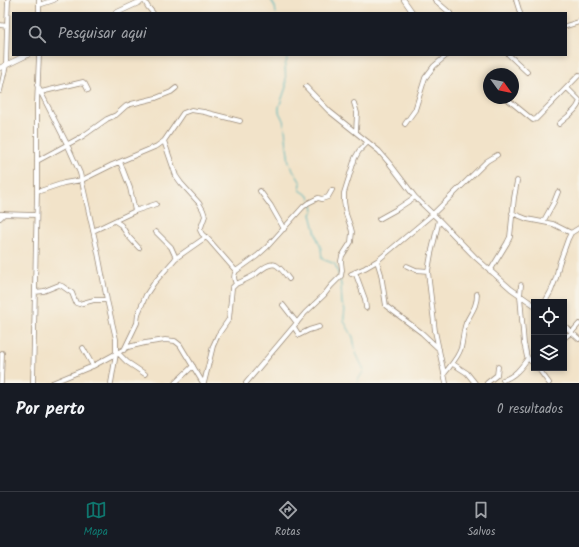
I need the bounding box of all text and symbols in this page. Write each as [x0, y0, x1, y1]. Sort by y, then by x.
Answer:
search box [12, 12, 567, 56]
text: Pesquisar aqui [58, 22, 147, 46]
icon: search [26, 23, 48, 45]
north arrow [483, 68, 519, 104]
map controls [531, 299, 567, 371]
button: locate [531, 299, 567, 335]
button: layers [531, 335, 567, 371]
text: Por perto [16, 396, 85, 423]
text: 0 resultados [497, 399, 563, 420]
tab: Mapa [84, 499, 108, 541]
tab: Rotas [275, 499, 300, 541]
tab: Salvos [467, 499, 495, 541]

